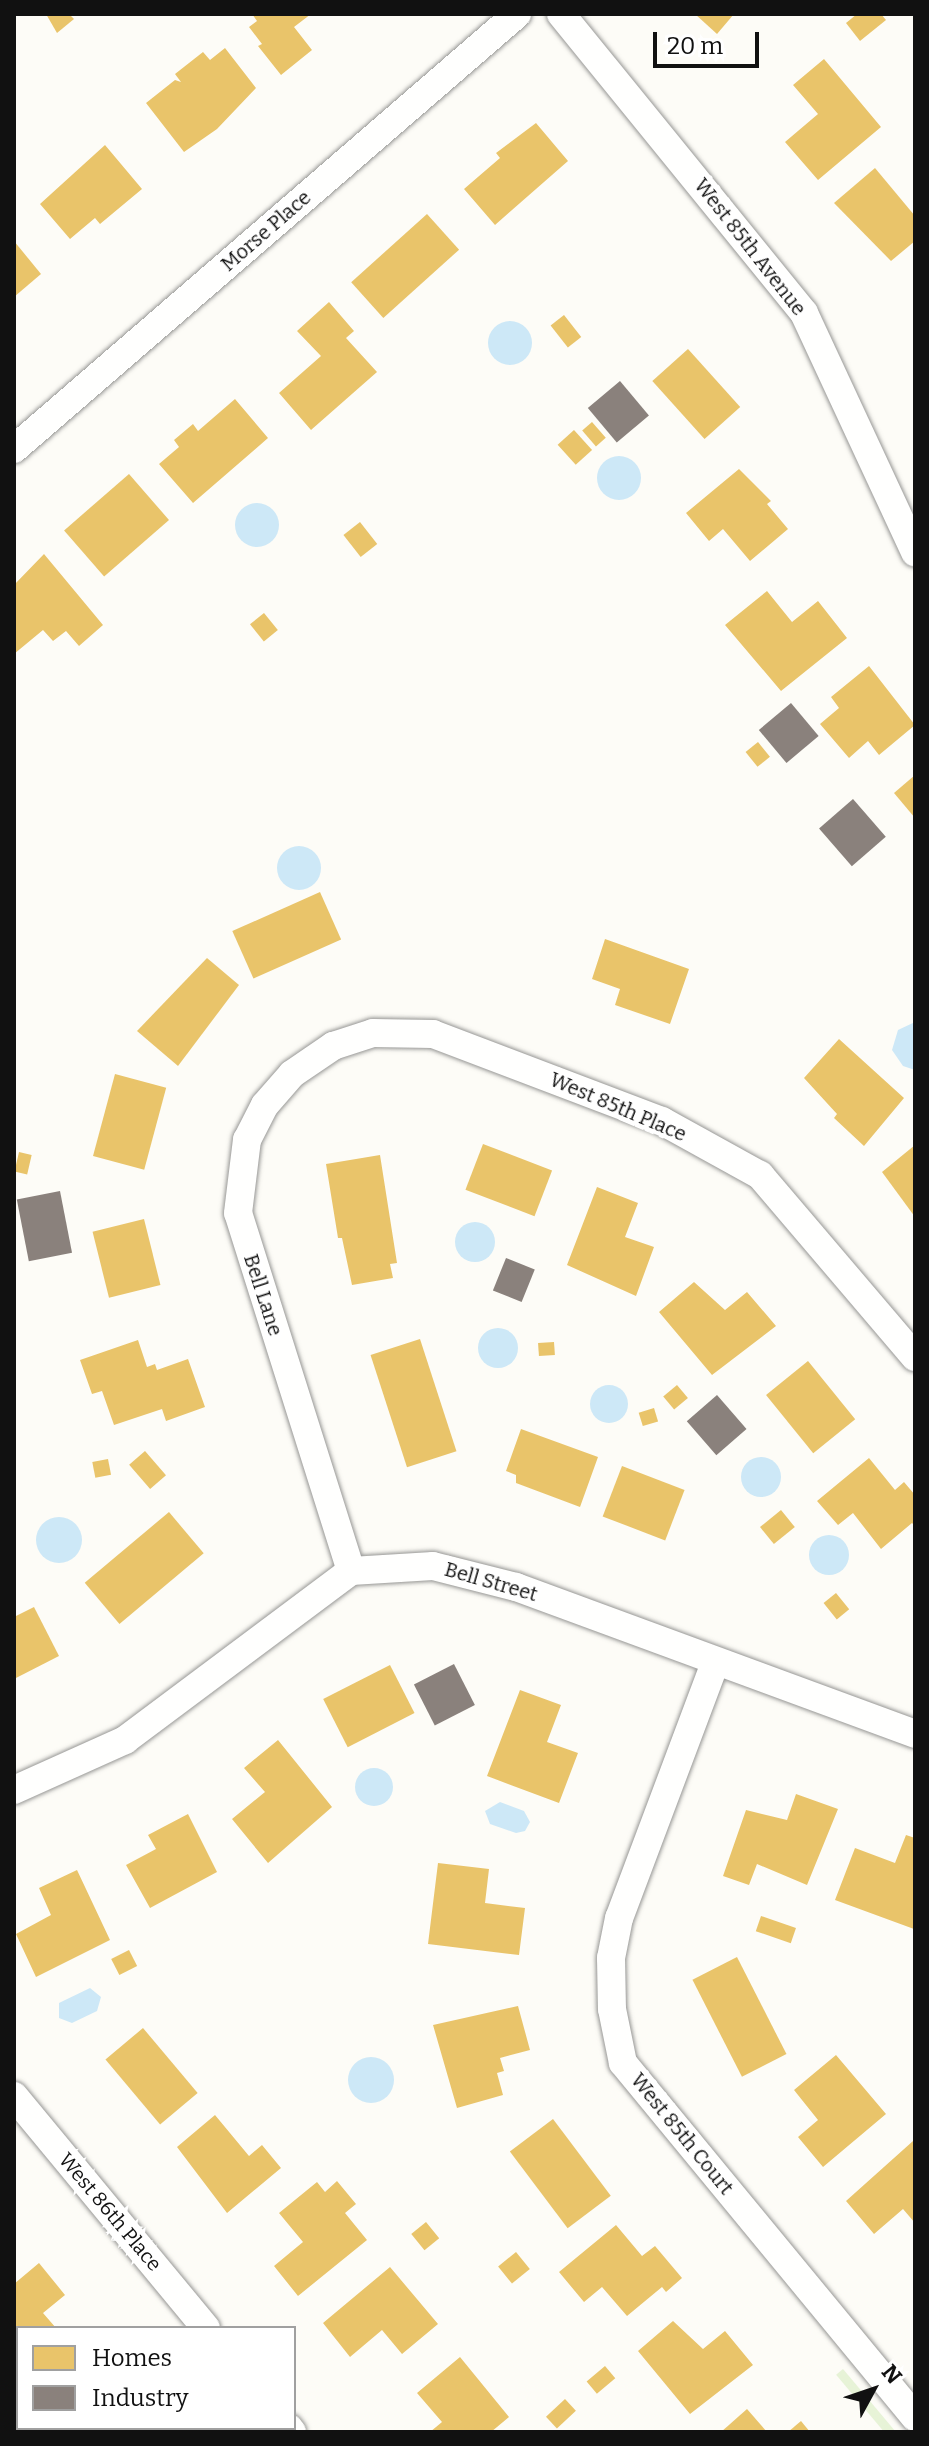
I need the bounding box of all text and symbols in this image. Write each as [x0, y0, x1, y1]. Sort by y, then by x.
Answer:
scale bar [657, 16, 763, 66]
text: 20 m [667, 32, 723, 60]
street label: West 85th Avenue [689, 174, 811, 320]
street label: Morse Place [216, 186, 316, 276]
street label: West 85th Place [546, 1067, 690, 1147]
street label: Bell Lane [239, 1251, 287, 1339]
street label: Bell Street [442, 1557, 540, 1607]
street label: West 85th Court [626, 2068, 738, 2200]
street label: West 86th Place [54, 2148, 166, 2276]
legend [16, 2326, 296, 2430]
text: Homes [92, 2344, 172, 2372]
north arrow [833, 2350, 913, 2430]
text: N [876, 2359, 908, 2389]
text: Industry [92, 2384, 189, 2412]

